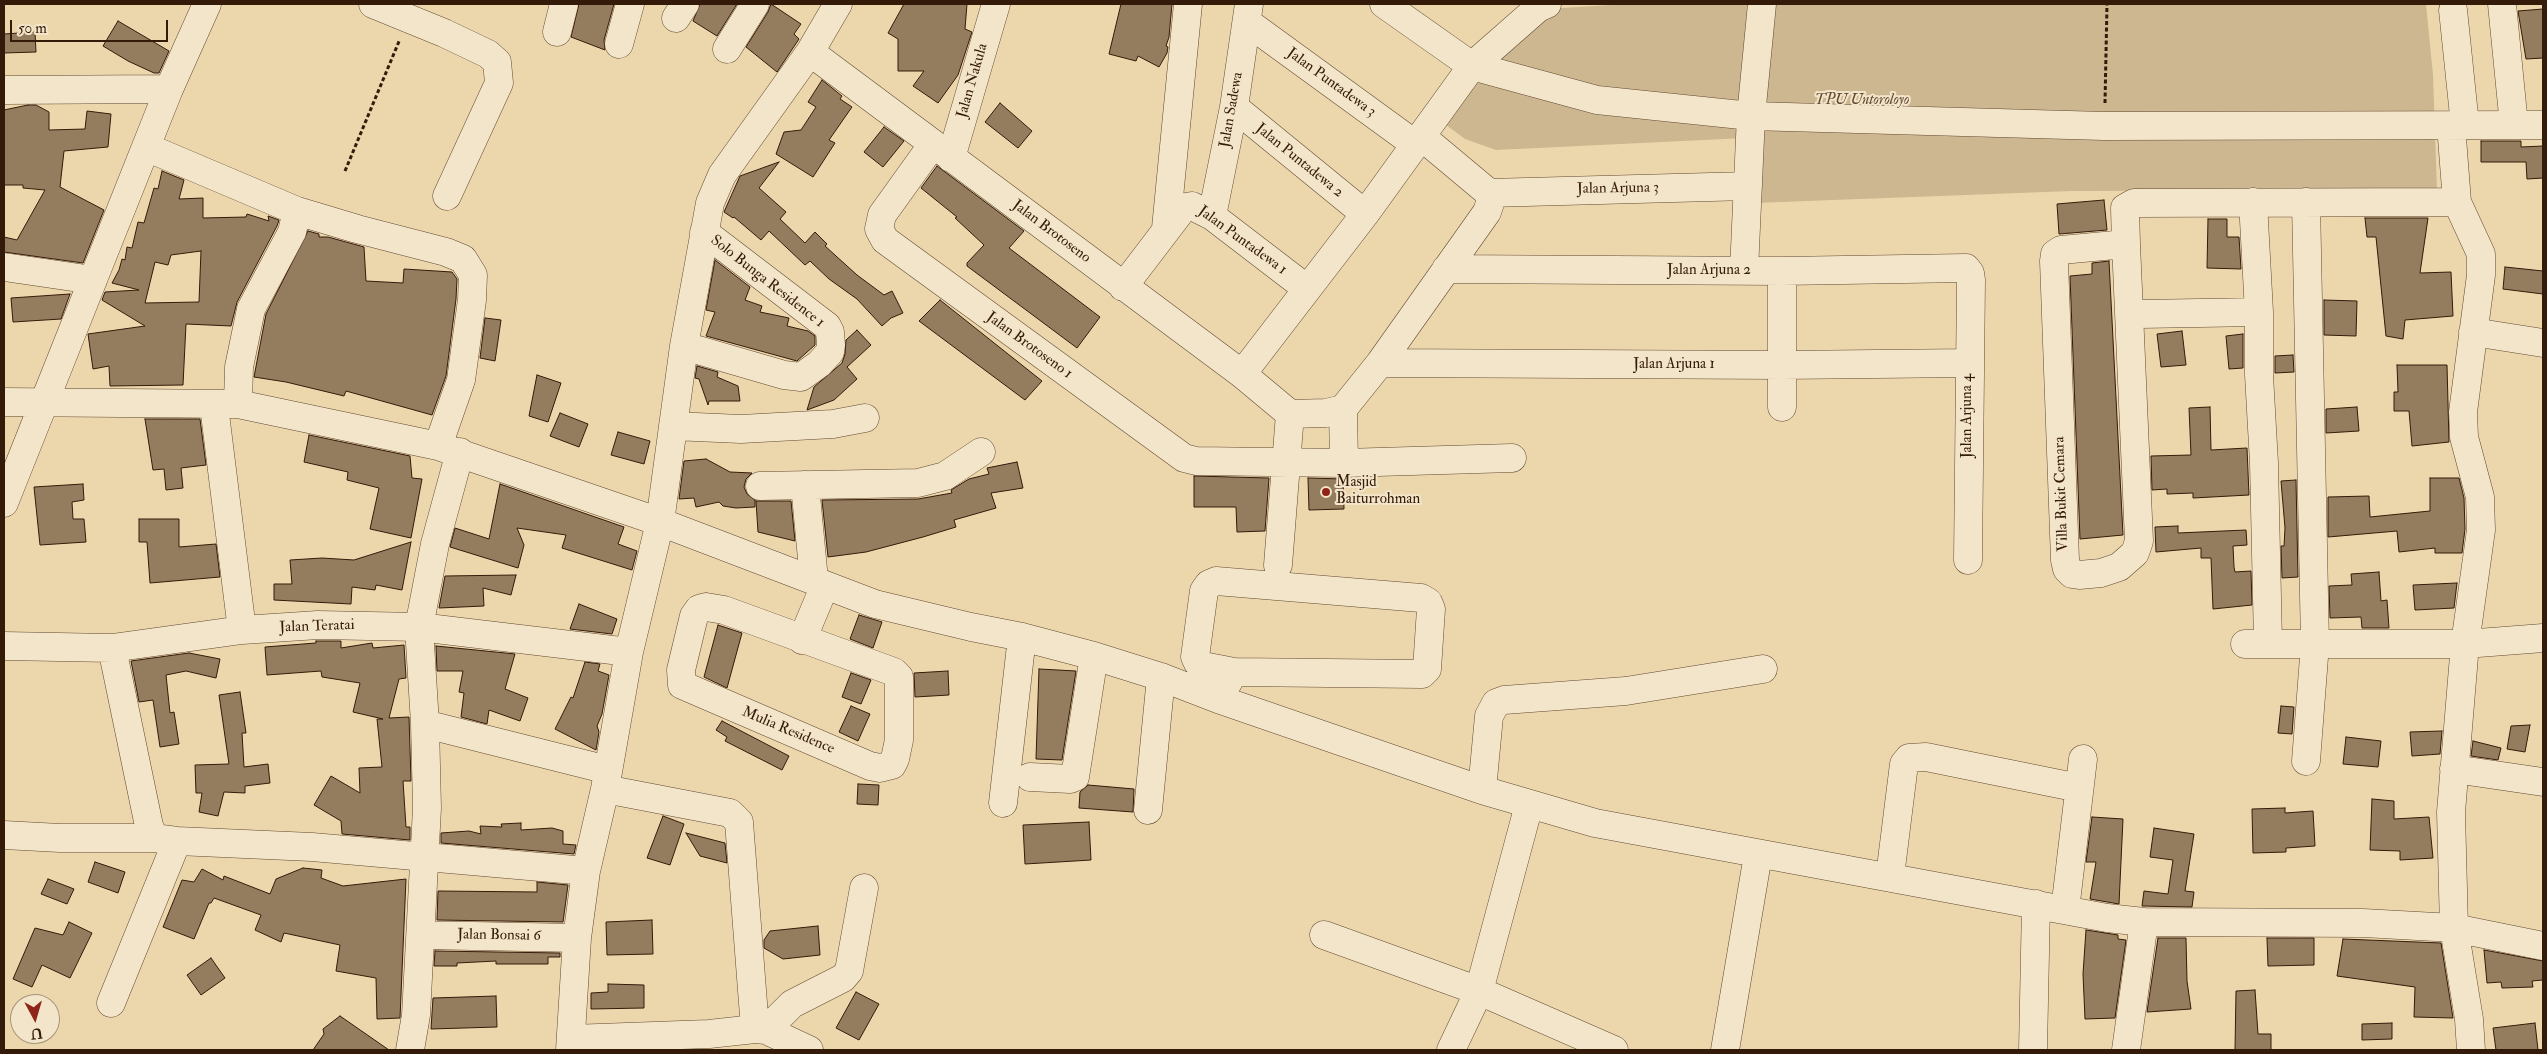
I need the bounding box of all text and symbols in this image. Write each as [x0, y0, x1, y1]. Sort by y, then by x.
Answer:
scale bar [12, 10, 170, 42]
text: 50 m [18, 19, 47, 38]
street label: Jalan Nakula [954, 42, 992, 120]
street label: Jalan Puntadewa 3 [1283, 45, 1379, 121]
street label: Jalan Sadewa [1217, 71, 1247, 149]
park label: TPU Untoroloyo [1815, 92, 1909, 110]
street label: Jalan Puntadewa 2 [1251, 120, 1347, 202]
street label: Jalan Arjuna 3 [1577, 179, 1659, 199]
street label: Jalan Brotoseno [1008, 197, 1094, 267]
street label: Jalan Puntadewa 1 [1194, 203, 1290, 279]
street label: Solo Bunga Residence 1 [706, 232, 828, 332]
street label: Jalan Arjuna 2 [1667, 262, 1751, 280]
street label: Jalan Brotoseno 1 [982, 309, 1076, 383]
street label: Jalan Arjuna 1 [1633, 356, 1715, 374]
street label: Jalan Arjuna 4 [1959, 374, 1977, 458]
street label: Villa Bukit Cemara [2051, 436, 2073, 552]
place label: Masjid Baiturrohman [1336, 474, 1420, 509]
marker: Masjid Baiturrohman [1320, 486, 1332, 498]
street label: Jalan Teratai [279, 617, 355, 637]
street label: Mulia Residence [739, 703, 837, 759]
street label: Jalan Bonsai 6 [457, 926, 541, 946]
north arrow [10, 994, 60, 1044]
text: U [30, 1024, 43, 1042]

